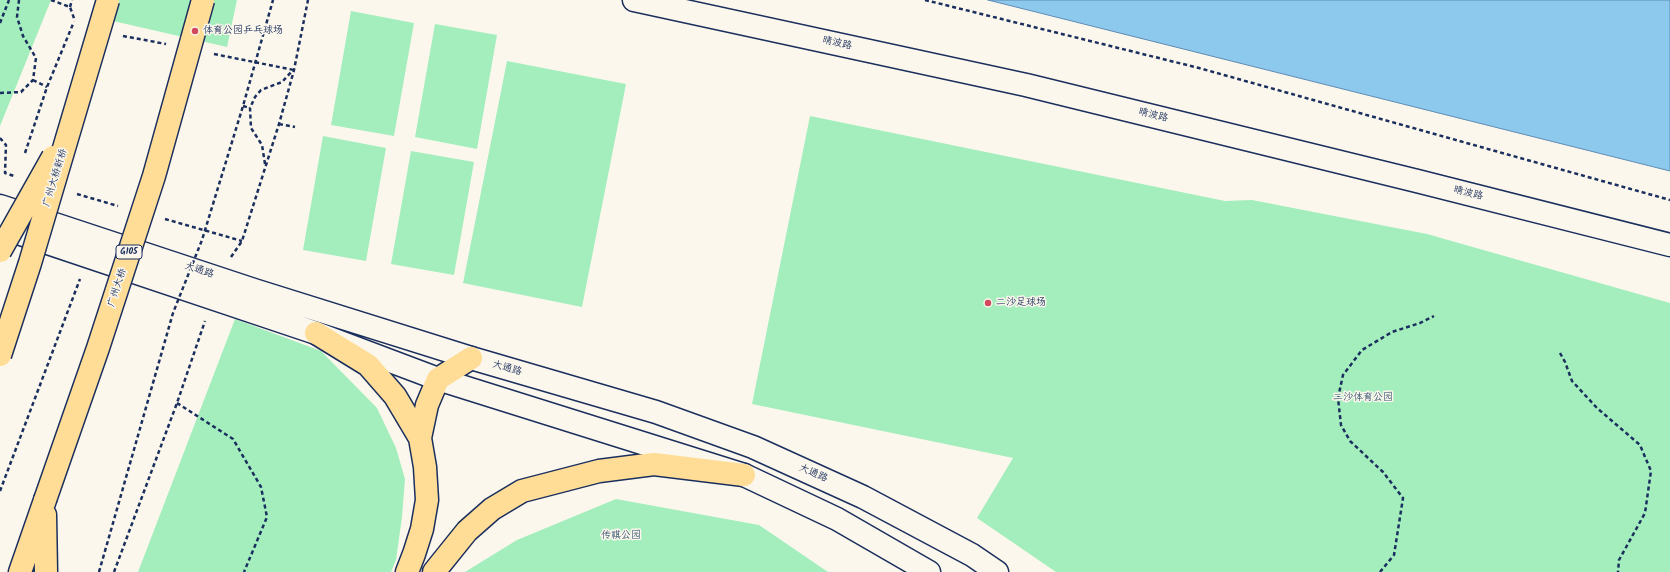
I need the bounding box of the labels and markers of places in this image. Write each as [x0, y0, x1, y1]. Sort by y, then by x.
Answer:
place label: 体育公园乒乓球场 [203, 25, 283, 37]
marker: 体育公园乒乓球场 [190, 26, 200, 36]
place label: 二沙足球场 [996, 297, 1046, 309]
marker: 二沙足球场 [983, 298, 993, 308]

